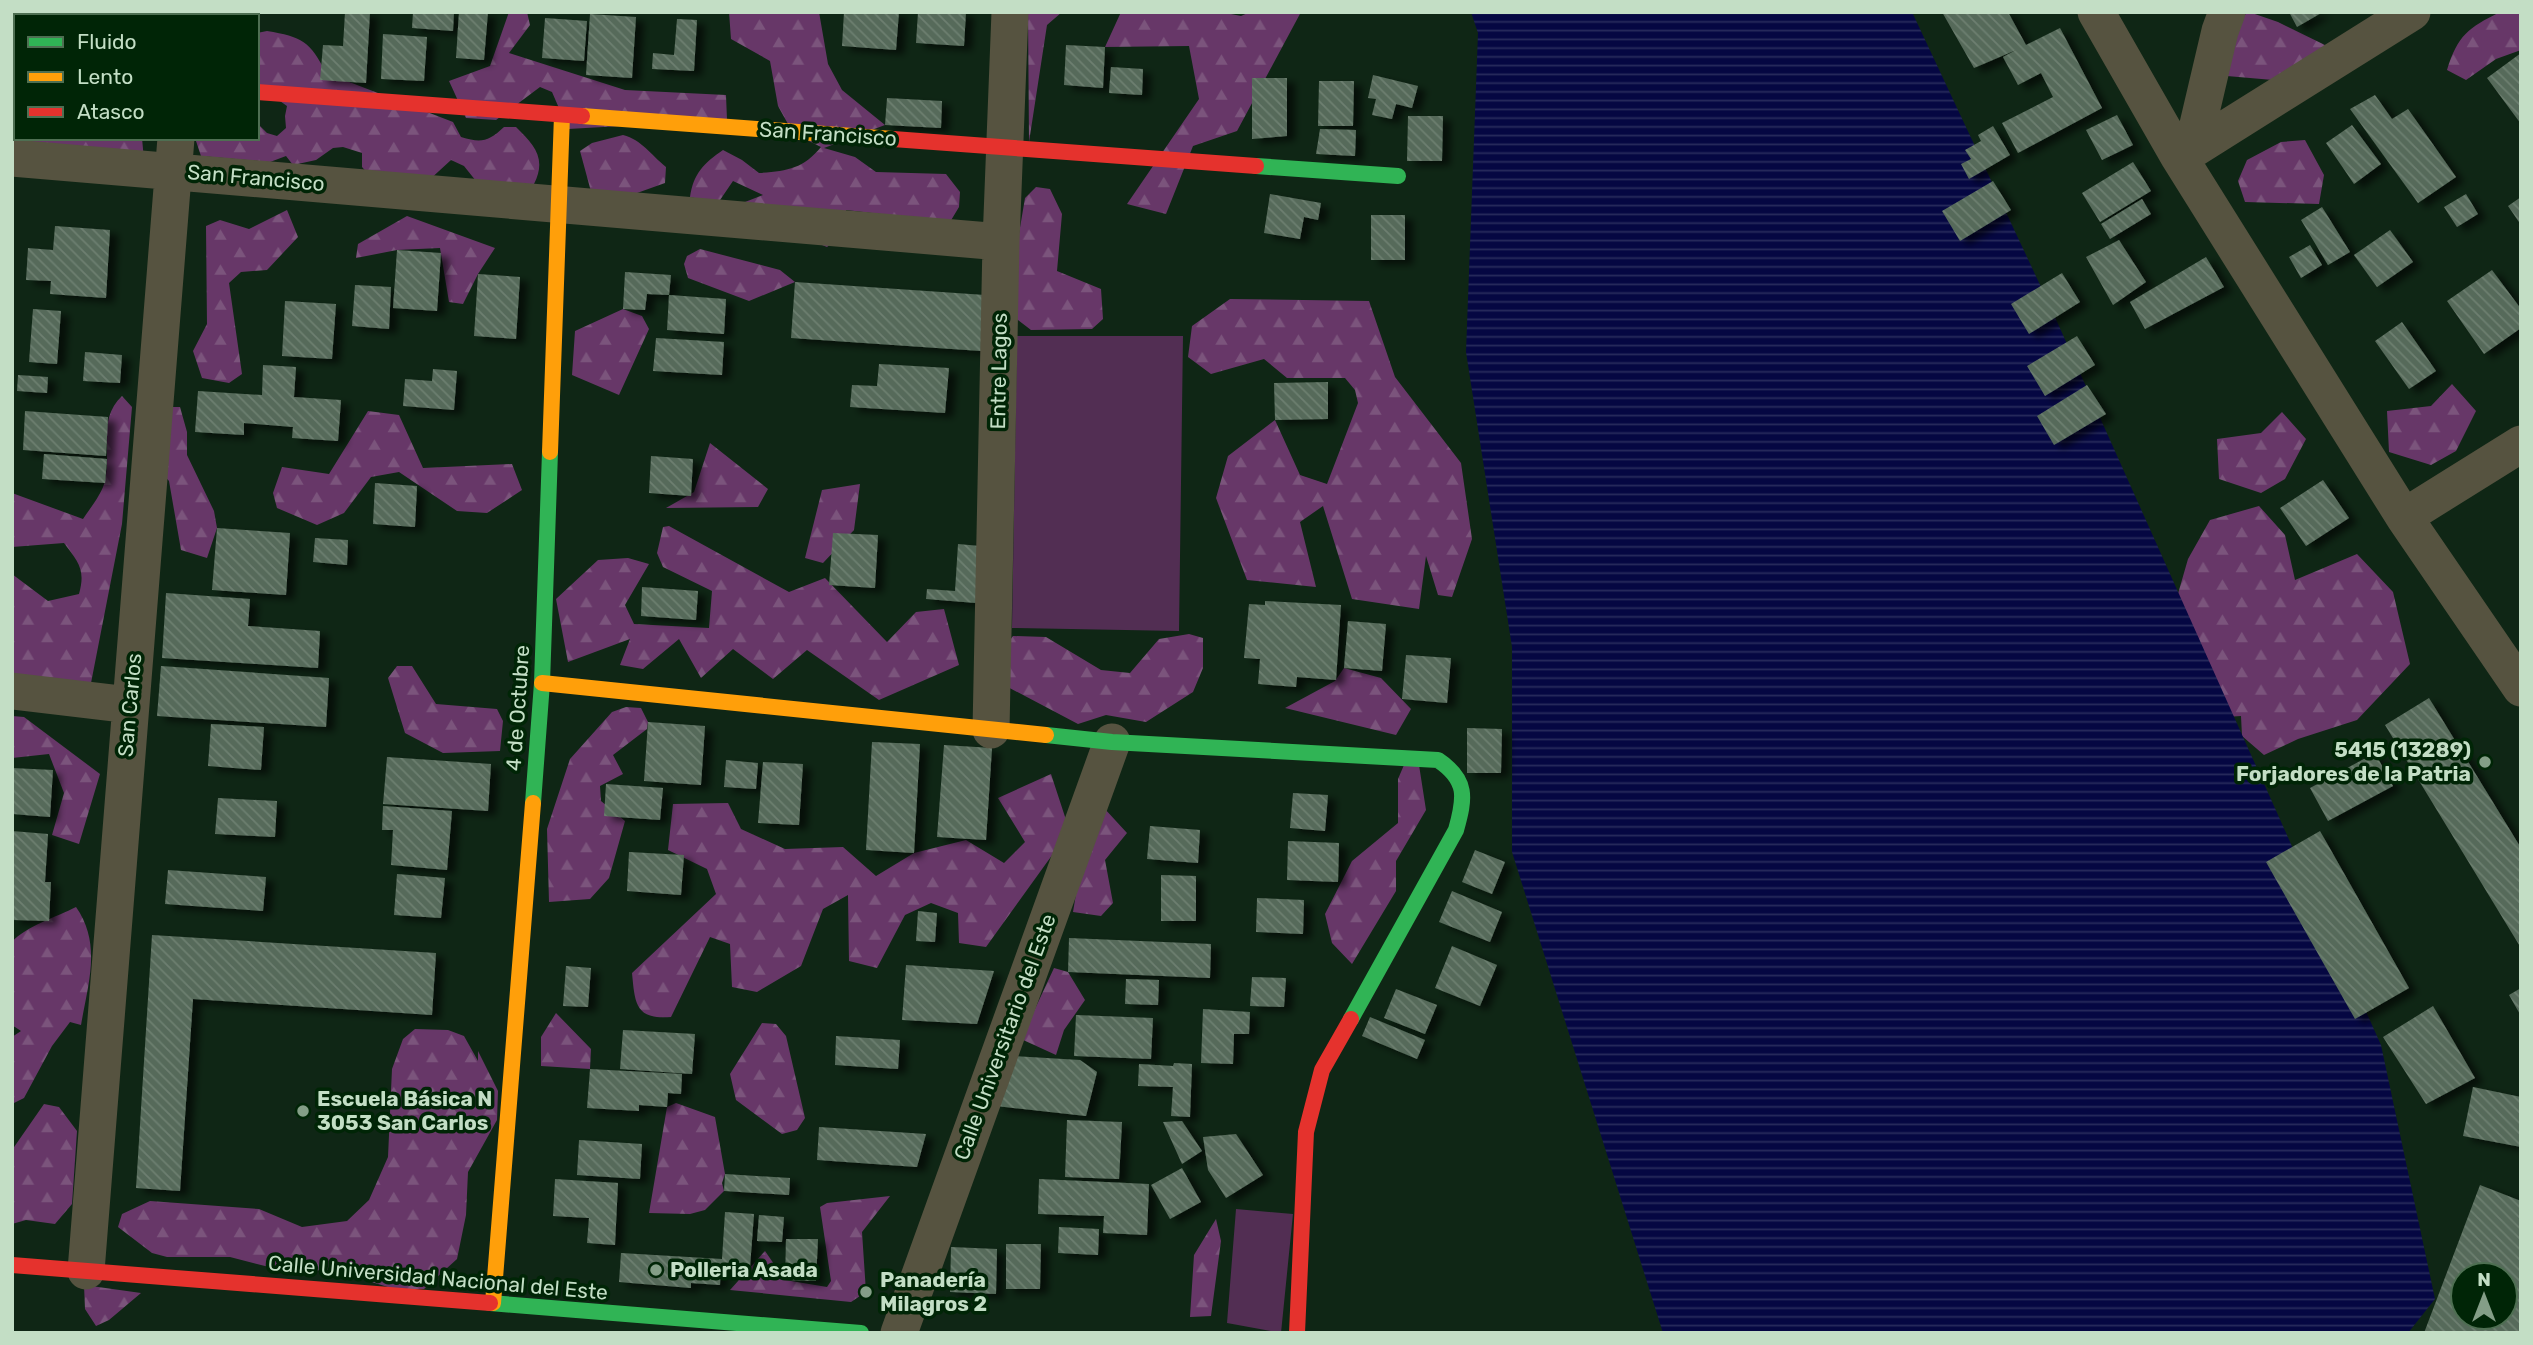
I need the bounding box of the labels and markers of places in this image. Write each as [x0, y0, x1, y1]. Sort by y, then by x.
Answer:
place label: 5415 (13289) Forjadores de la Patria [2236, 737, 2471, 786]
marker: 5415 (13289) Forjadores de la Patria [2477, 754, 2493, 770]
place label: Escuela Básica N 3053 San Carlos [317, 1086, 492, 1135]
marker: Escuela Básica N 3053 San Carlos [295, 1103, 311, 1119]
place label: Polleria Asada [670, 1257, 818, 1282]
marker: Polleria Asada [648, 1262, 664, 1278]
place label: Panadería Milagros 2 [880, 1267, 987, 1316]
marker: Panadería Milagros 2 [858, 1284, 874, 1300]

